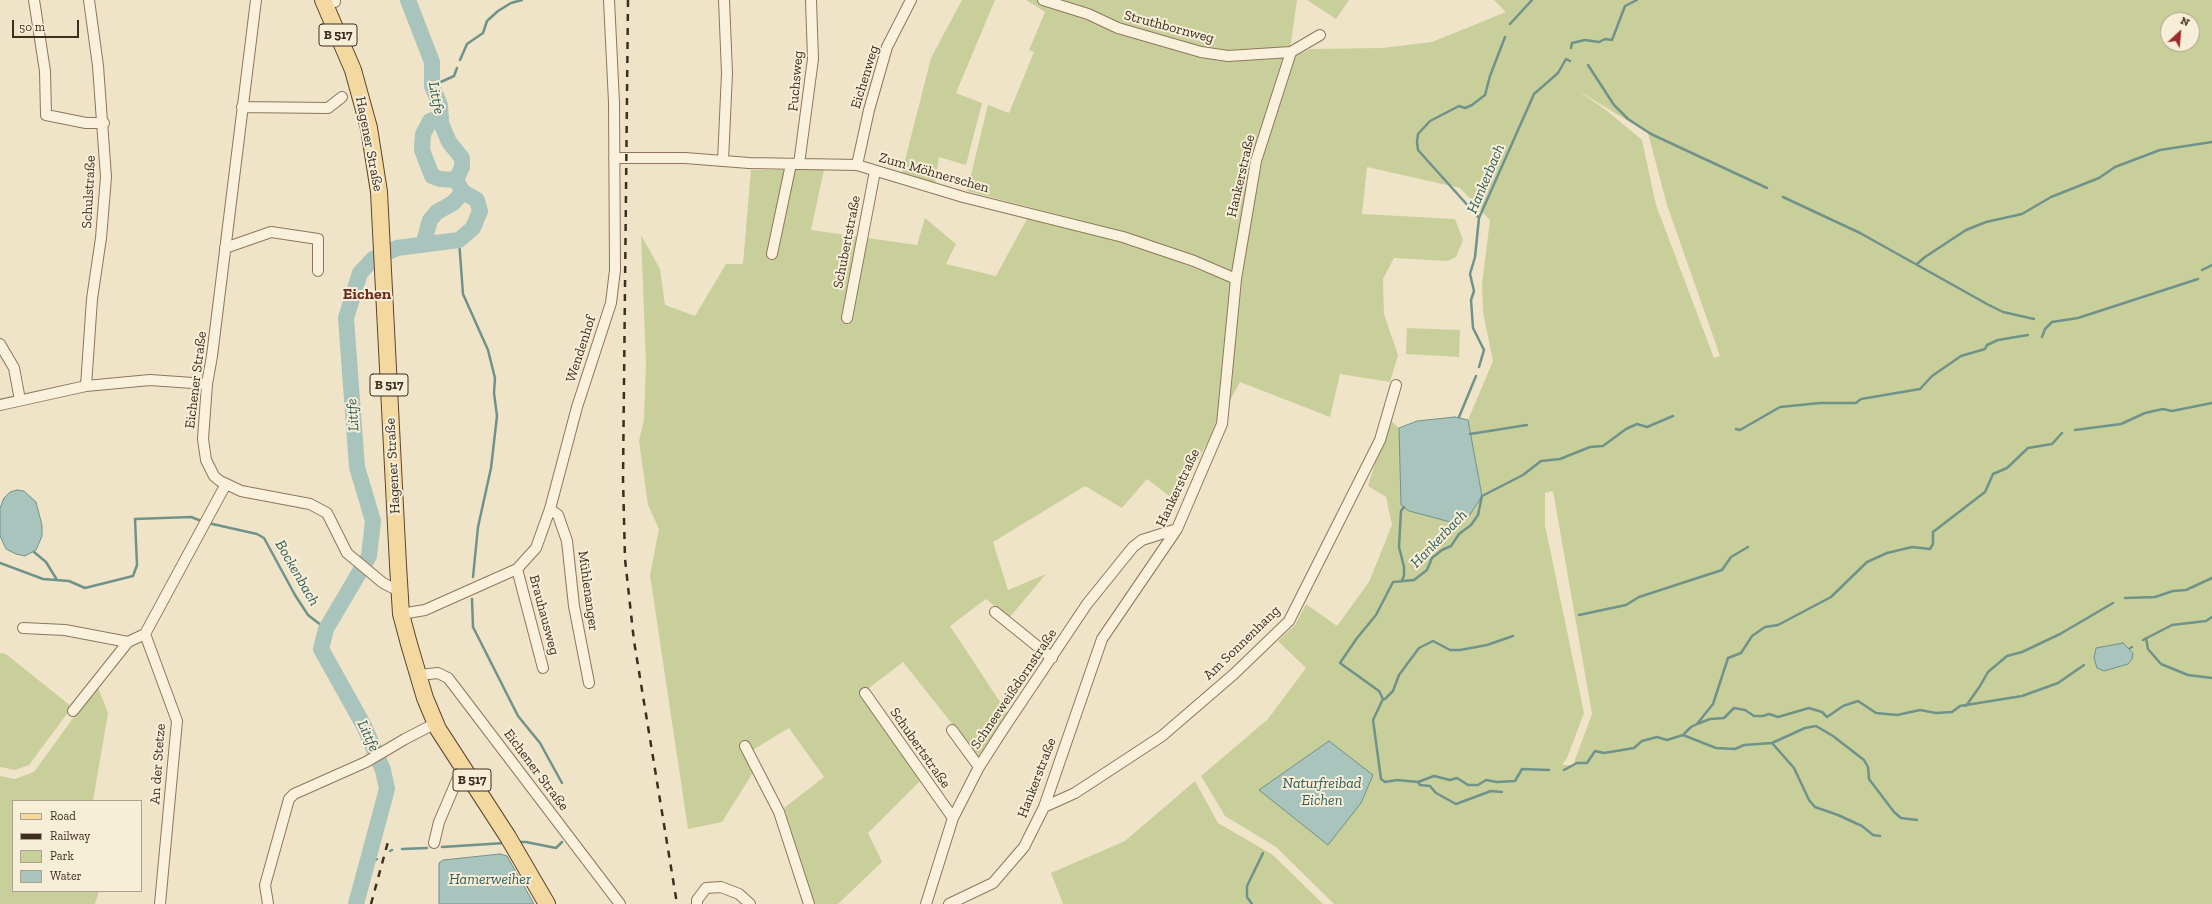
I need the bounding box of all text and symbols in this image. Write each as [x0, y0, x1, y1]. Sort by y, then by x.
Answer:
street label: Struthbornweg [1122, 7, 1216, 47]
scale bar [14, 12, 81, 38]
north arrow [2160, 12, 2200, 52]
text: N [2178, 14, 2192, 29]
text: 50 m [19, 20, 45, 34]
road number: B 517 [319, 24, 357, 46]
street label: Eichenweg [847, 43, 883, 111]
street label: Fuchsweg [785, 50, 807, 112]
water label: Littfe [424, 80, 448, 116]
street label: Hagener Straße [352, 95, 386, 193]
street label: Hankerstraße [1223, 133, 1259, 219]
water label: Hankerbach [1463, 142, 1509, 216]
street label: Zum Möhnerschen [877, 149, 991, 197]
street label: Schulstraße [79, 155, 99, 229]
street label: Schubertstraße [830, 194, 864, 290]
district label: Eichen [343, 284, 391, 304]
street label: Wendenhof [562, 314, 600, 384]
street label: Eichener Straße [182, 330, 210, 430]
road number: B 517 [370, 374, 408, 396]
water label: Littfe [343, 398, 363, 432]
street label: Hagener Straße [382, 418, 404, 514]
street label: Hankerstraße [1153, 446, 1203, 530]
water label: Hankerbach [1407, 506, 1471, 572]
water label: Bockenbach [271, 537, 323, 609]
street label: Mühlenanger [574, 550, 602, 632]
street label: Brauhausweg [525, 573, 563, 657]
street label: Am Sonnenhang [1200, 602, 1284, 684]
street label: Schneeweißdornstraße [967, 626, 1061, 752]
street label: Schubertstraße [886, 705, 954, 791]
water label: Littfe [353, 717, 383, 755]
street label: An der Stetze [147, 723, 169, 805]
street label: Eichener Straße [500, 726, 572, 814]
street label: Hankerstraße [1014, 736, 1060, 820]
road number: B 517 [453, 769, 491, 791]
water label: Naturfreibad Eichen [1283, 775, 1361, 810]
legend [12, 800, 142, 892]
text: Road [50, 809, 76, 823]
text: Railway [50, 829, 91, 843]
text: Park [50, 849, 74, 863]
text: Water [50, 869, 82, 883]
water label: Hamerweiher [449, 871, 531, 889]

